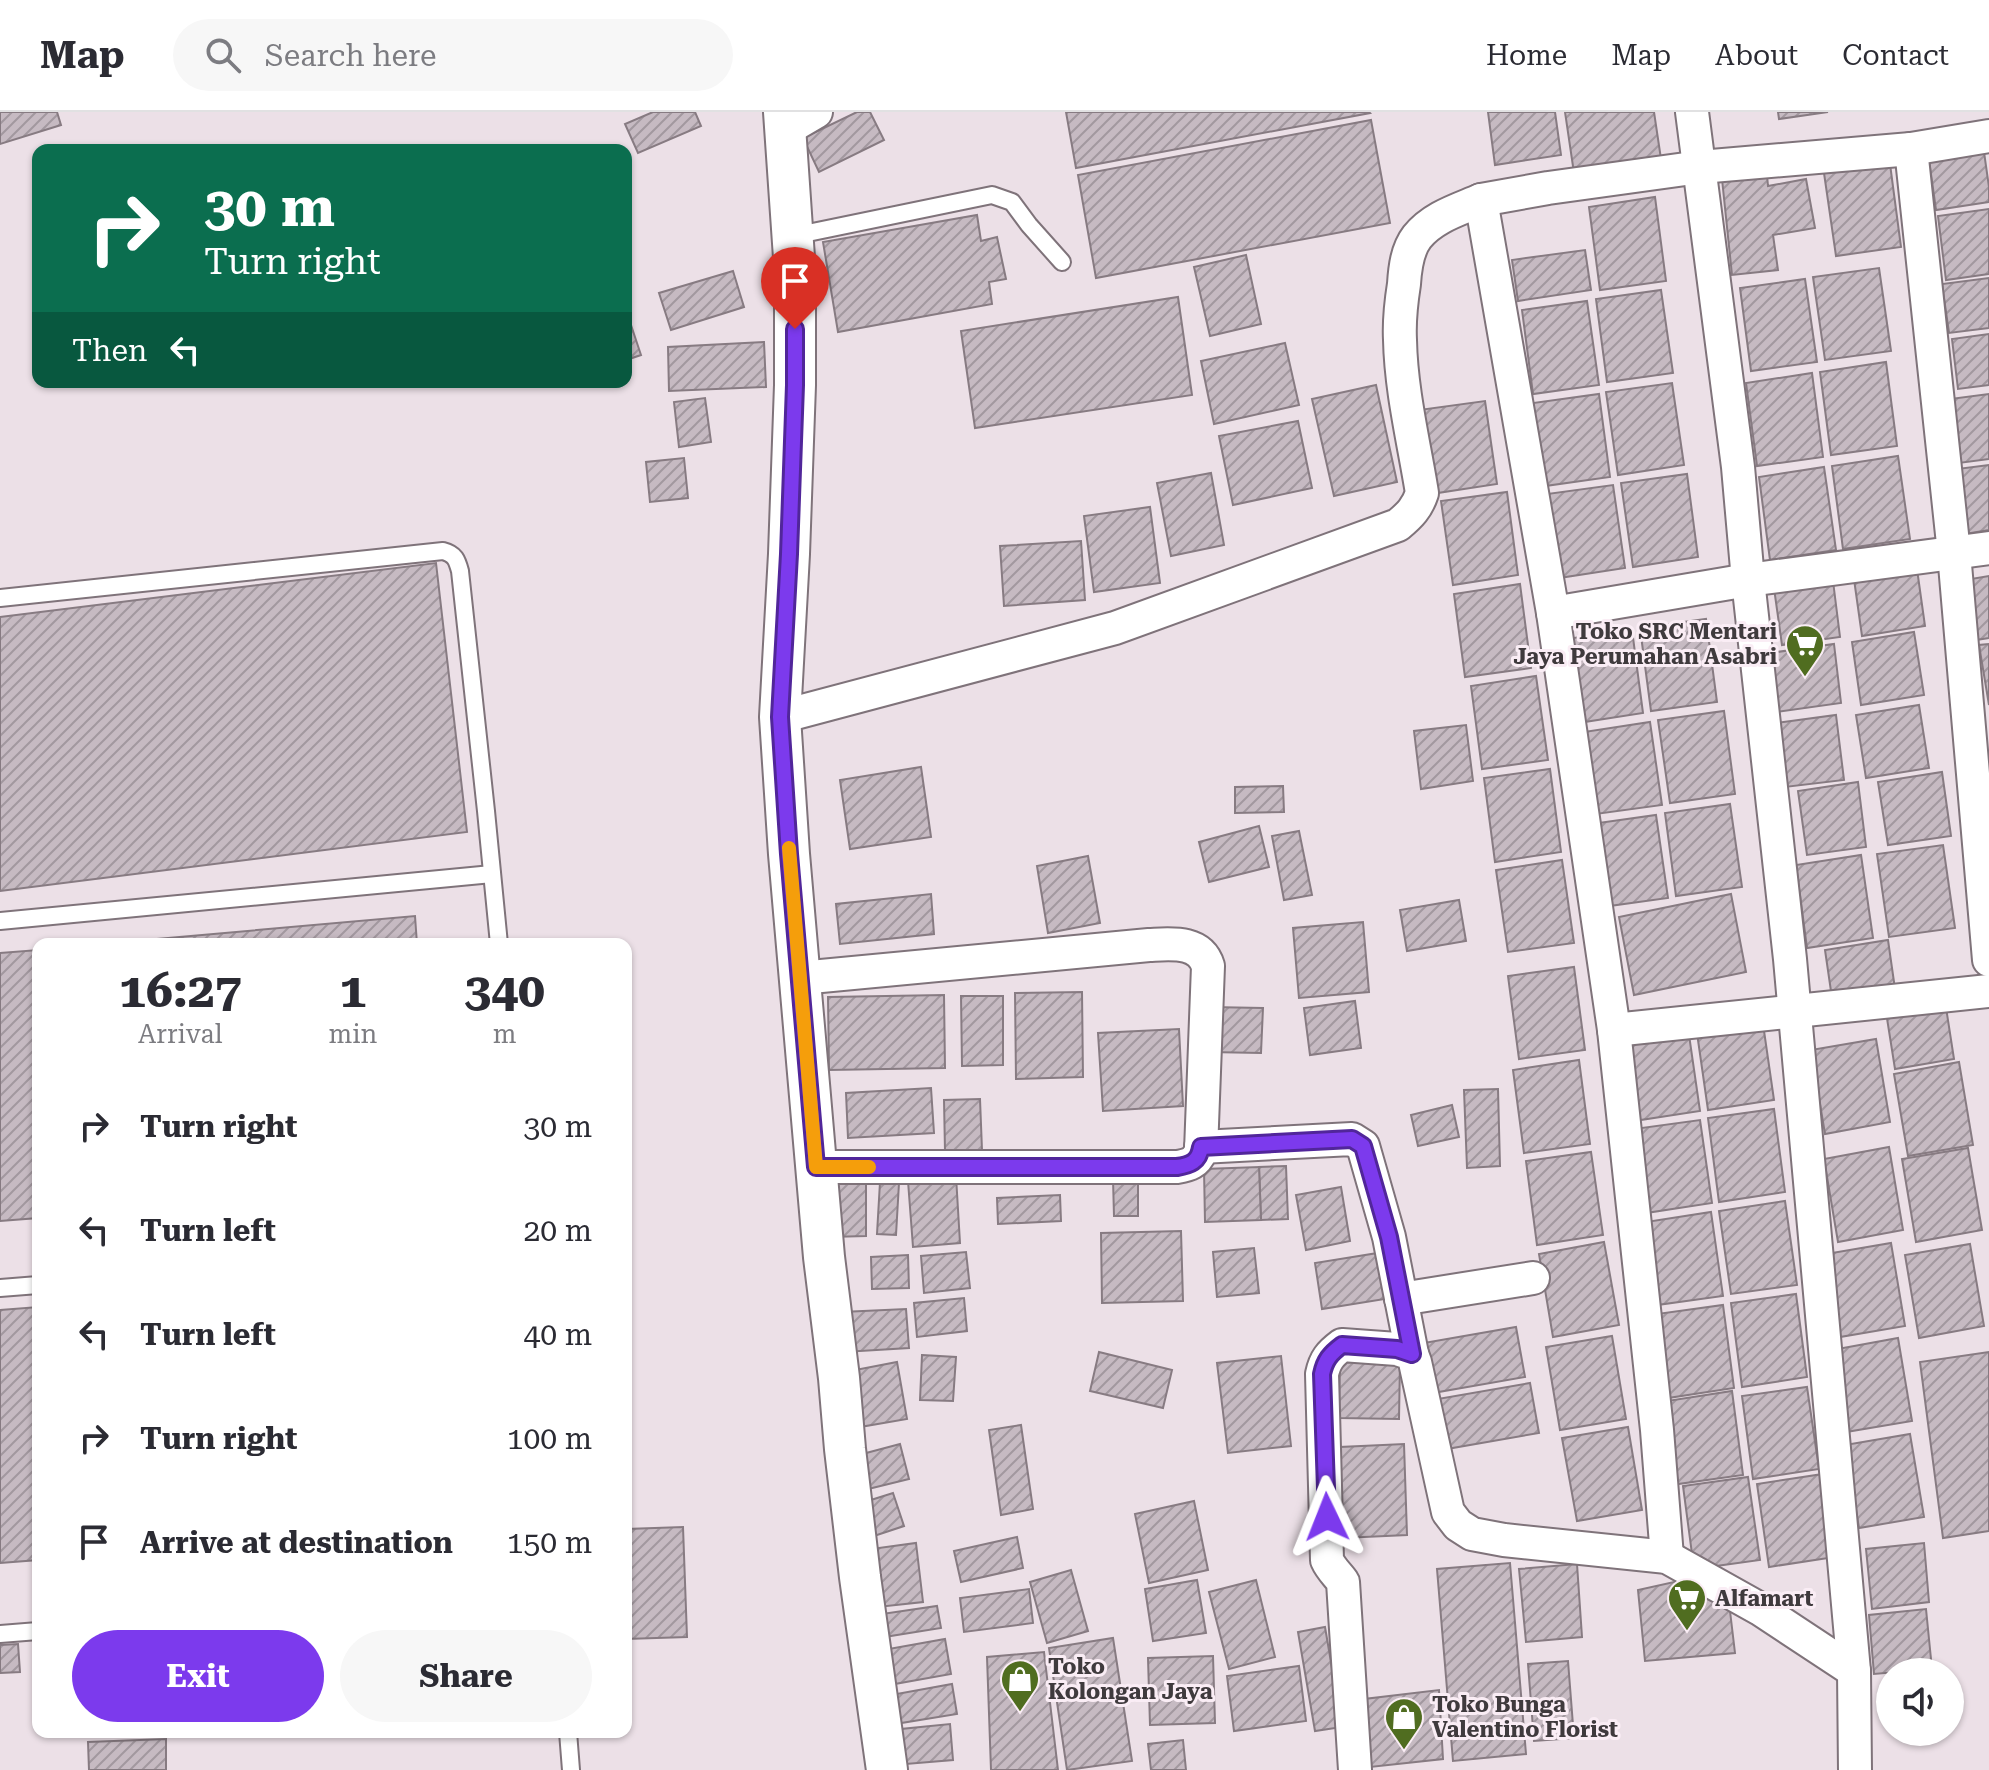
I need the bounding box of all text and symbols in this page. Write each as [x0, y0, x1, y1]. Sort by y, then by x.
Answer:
search box [173, 19, 733, 91]
text: Map [40, 33, 125, 77]
icon: search [201, 33, 245, 77]
text: Search here [265, 38, 437, 73]
text: Home [1486, 39, 1567, 72]
text: Map [1611, 39, 1671, 72]
text: About [1715, 39, 1798, 72]
text: Contact [1842, 39, 1949, 72]
text: 30 m [204, 174, 335, 240]
icon: right [72, 176, 176, 280]
text: Turn right [204, 241, 381, 283]
pin [761, 247, 829, 329]
icon: arrive [773, 259, 817, 303]
icon: left [163, 328, 207, 372]
text: Then [72, 333, 147, 368]
place label: Toko SRC Mentari Jaya Perumahan Asabri [1514, 619, 1777, 669]
supermarket icon: Toko SRC Mentari Jaya Perumahan Asabri [1784, 623, 1826, 678]
text: 16:27 [119, 963, 242, 1019]
text: 1 [339, 963, 366, 1019]
text: 340 [464, 963, 545, 1019]
text: Arrival [138, 1019, 223, 1049]
text: min [329, 1019, 377, 1049]
text: m [493, 1019, 517, 1049]
icon: right [72, 1104, 116, 1148]
text: Turn right [140, 1109, 297, 1144]
text: 30 m [523, 1109, 592, 1144]
icon: left [72, 1208, 116, 1252]
text: Turn left [140, 1213, 276, 1248]
text: 20 m [523, 1213, 592, 1248]
icon: left [72, 1312, 116, 1356]
text: Turn left [140, 1317, 276, 1352]
text: 40 m [523, 1317, 592, 1352]
icon: right [72, 1416, 116, 1460]
text: Turn right [140, 1421, 297, 1456]
text: 100 m [507, 1421, 592, 1456]
position arrow [1285, 1475, 1369, 1559]
icon: arrive [72, 1520, 116, 1564]
text: Arrive at destination [140, 1525, 453, 1560]
text: 150 m [507, 1525, 592, 1560]
supermarket icon: Alfamart [1666, 1577, 1708, 1632]
place label: Alfamart [1715, 1586, 1814, 1611]
button: Exit [72, 1630, 324, 1722]
button: Share [340, 1630, 592, 1722]
place label: Toko Kolongan Jaya [1048, 1654, 1213, 1704]
shop icon: Toko Kolongan Jaya [999, 1658, 1041, 1713]
map controls [1876, 1658, 1964, 1746]
button: sound [1876, 1658, 1964, 1746]
place label: Toko Bunga Valentino Florist [1432, 1692, 1618, 1742]
shop icon: Toko Bunga Valentino Florist [1383, 1696, 1425, 1751]

